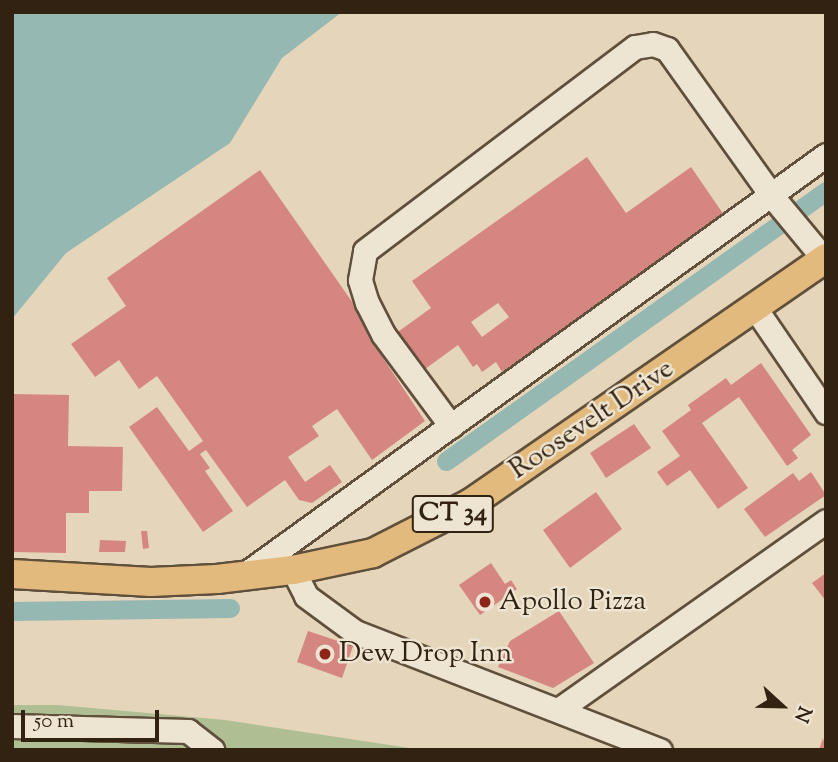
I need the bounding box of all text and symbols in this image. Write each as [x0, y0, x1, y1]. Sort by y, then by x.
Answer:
street label: Roosevelt Drive [504, 353, 680, 487]
road number: CT 34 [411, 492, 495, 536]
place label: Apollo Pizza [499, 585, 646, 619]
marker: Apollo Pizza [477, 594, 493, 610]
place label: Dew Drop Inn [339, 637, 512, 671]
marker: Dew Drop Inn [317, 646, 333, 662]
north arrow [747, 671, 817, 741]
scale bar [24, 696, 163, 740]
text: N [787, 702, 817, 726]
text: 50 m [34, 707, 74, 737]

